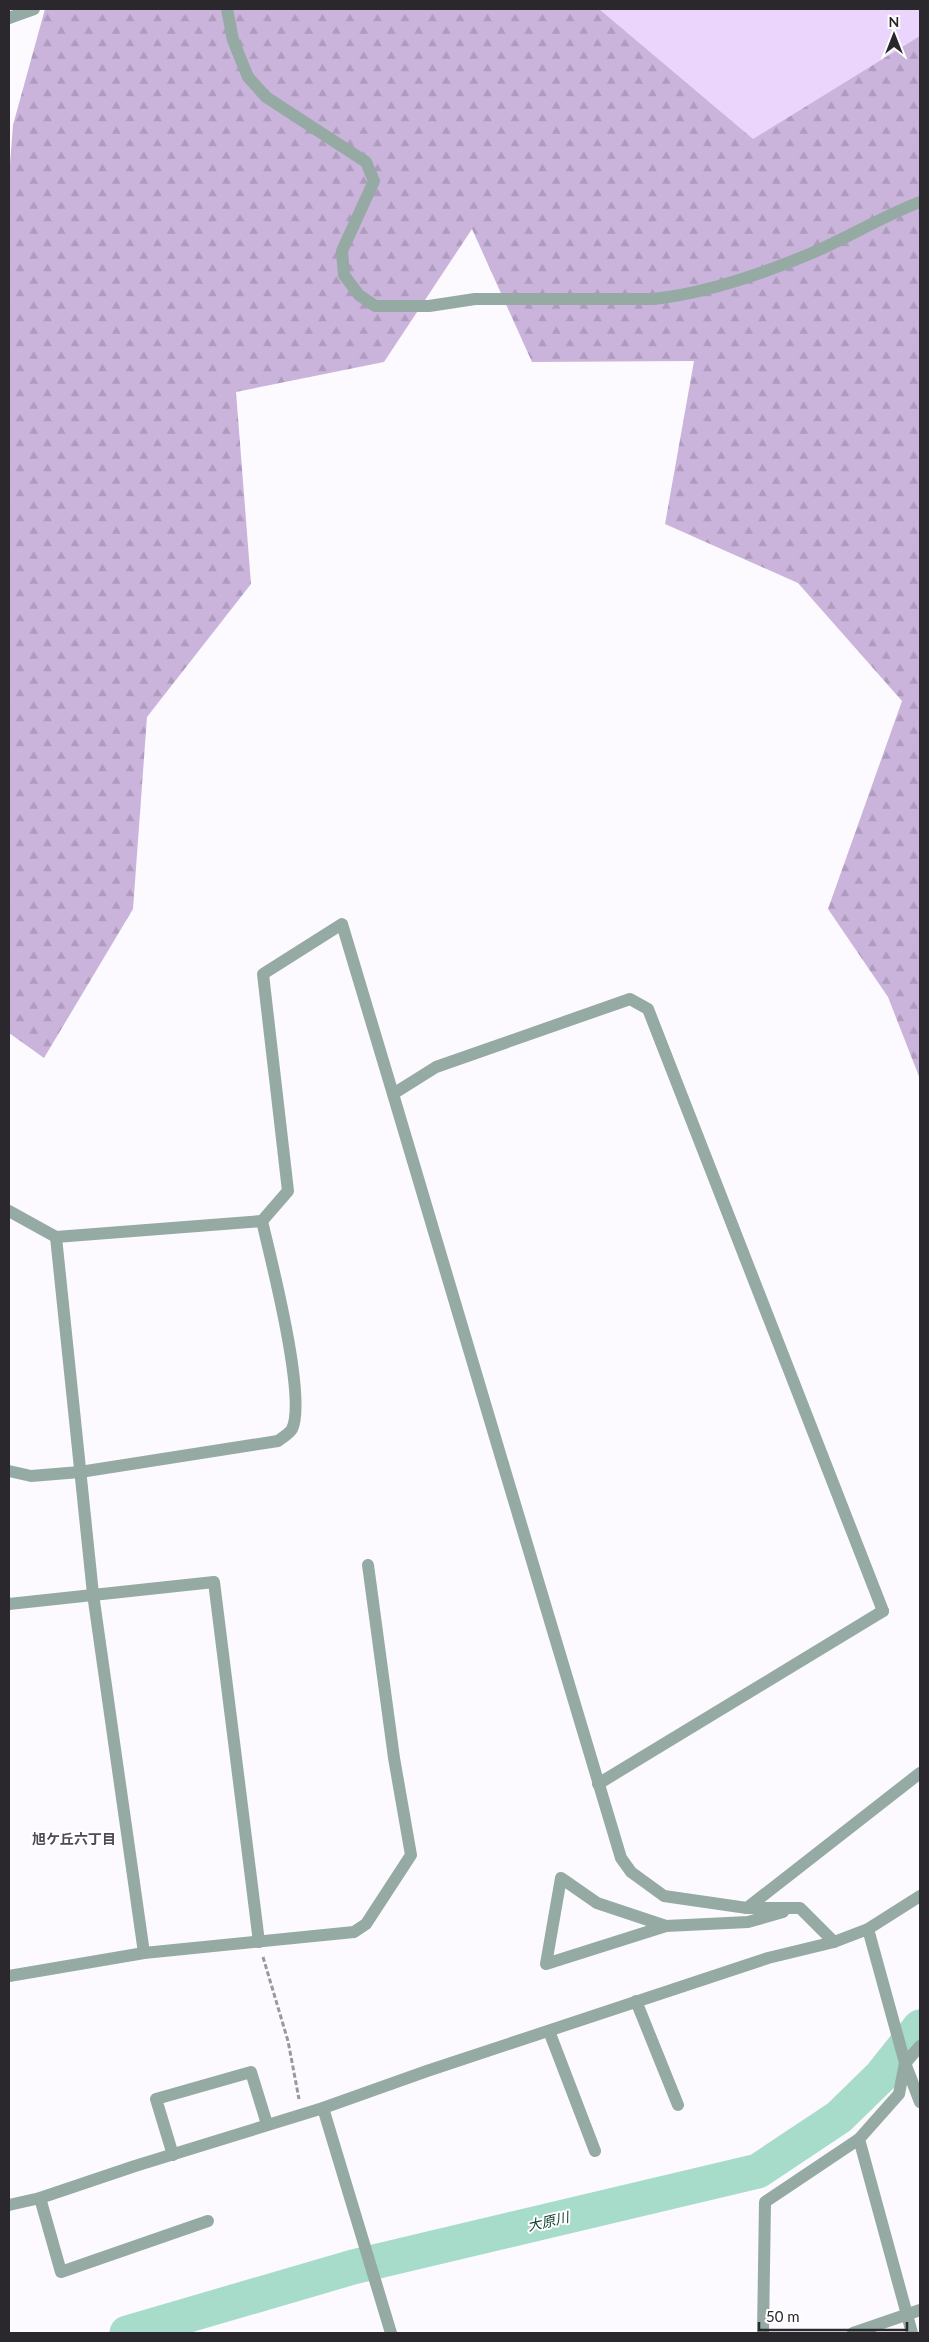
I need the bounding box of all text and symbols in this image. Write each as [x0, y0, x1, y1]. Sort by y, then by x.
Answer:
north arrow [869, 10, 919, 60]
text: N [889, 13, 899, 30]
district label: 旭ケ丘六丁目 [32, 1830, 116, 1847]
water label: 大原川 [526, 2208, 572, 2234]
scale bar [759, 2300, 906, 2332]
text: 50 m [766, 2307, 800, 2325]

